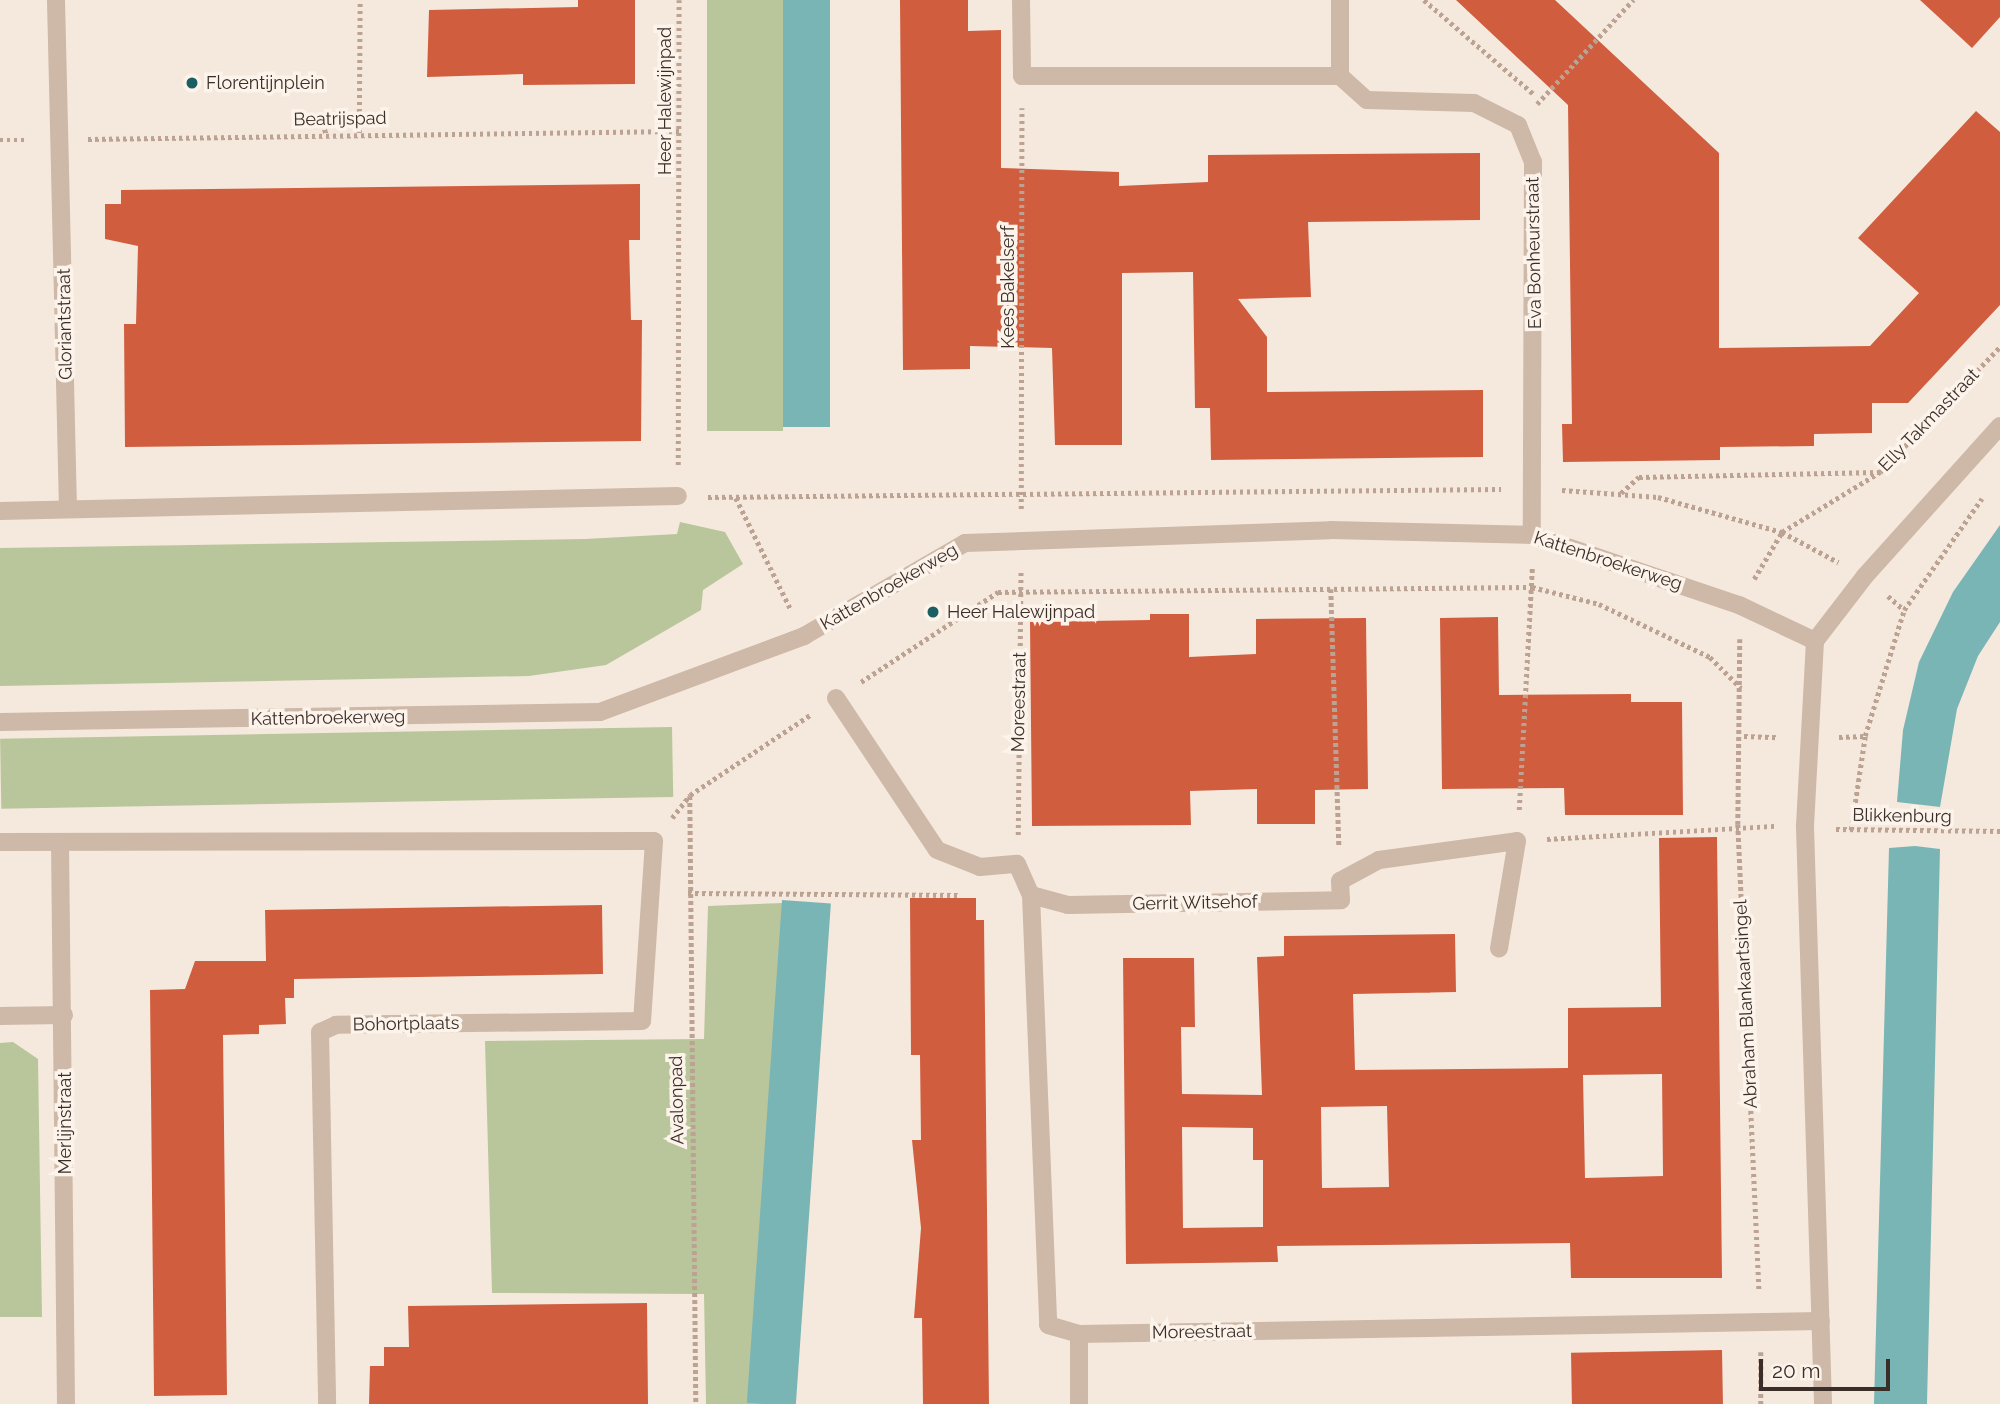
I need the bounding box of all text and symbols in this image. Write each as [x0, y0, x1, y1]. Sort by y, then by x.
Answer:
street label: Heer Halewijnpad [654, 27, 676, 175]
place label: Florentijnplein [206, 72, 325, 94]
marker: Florentijnplein [184, 75, 200, 91]
street label: Beatrijspad [293, 107, 387, 131]
street label: Eva Bonheurstraat [1522, 177, 1546, 329]
street label: Kees Bakelserf [997, 225, 1019, 349]
street label: Gloriantstraat [53, 268, 77, 380]
street label: Elly Takmastraat [1874, 364, 1984, 476]
street label: Kattenbroekerweg [1531, 527, 1685, 595]
street label: Kattenbroekerweg [817, 539, 961, 635]
place label: Heer Halewijnpad [947, 601, 1096, 623]
marker: Heer Halewijnpad [925, 604, 941, 620]
street label: Moreestraat [1007, 652, 1031, 752]
street label: Kattenbroekerweg [251, 706, 405, 730]
street label: Blikkenburg [1852, 804, 1952, 828]
street label: Gerrit Witsehof [1132, 891, 1258, 915]
street label: Abraham Blankaartsingel [1730, 899, 1762, 1109]
street label: Bohortplaats [353, 1012, 459, 1036]
street label: Avalonpad [665, 1055, 689, 1145]
street label: Merlijnstraat [54, 1072, 76, 1174]
street label: Moreestraat [1152, 1320, 1252, 1344]
scale bar [1762, 1344, 1893, 1388]
text: 20 m [1772, 1358, 1820, 1383]

